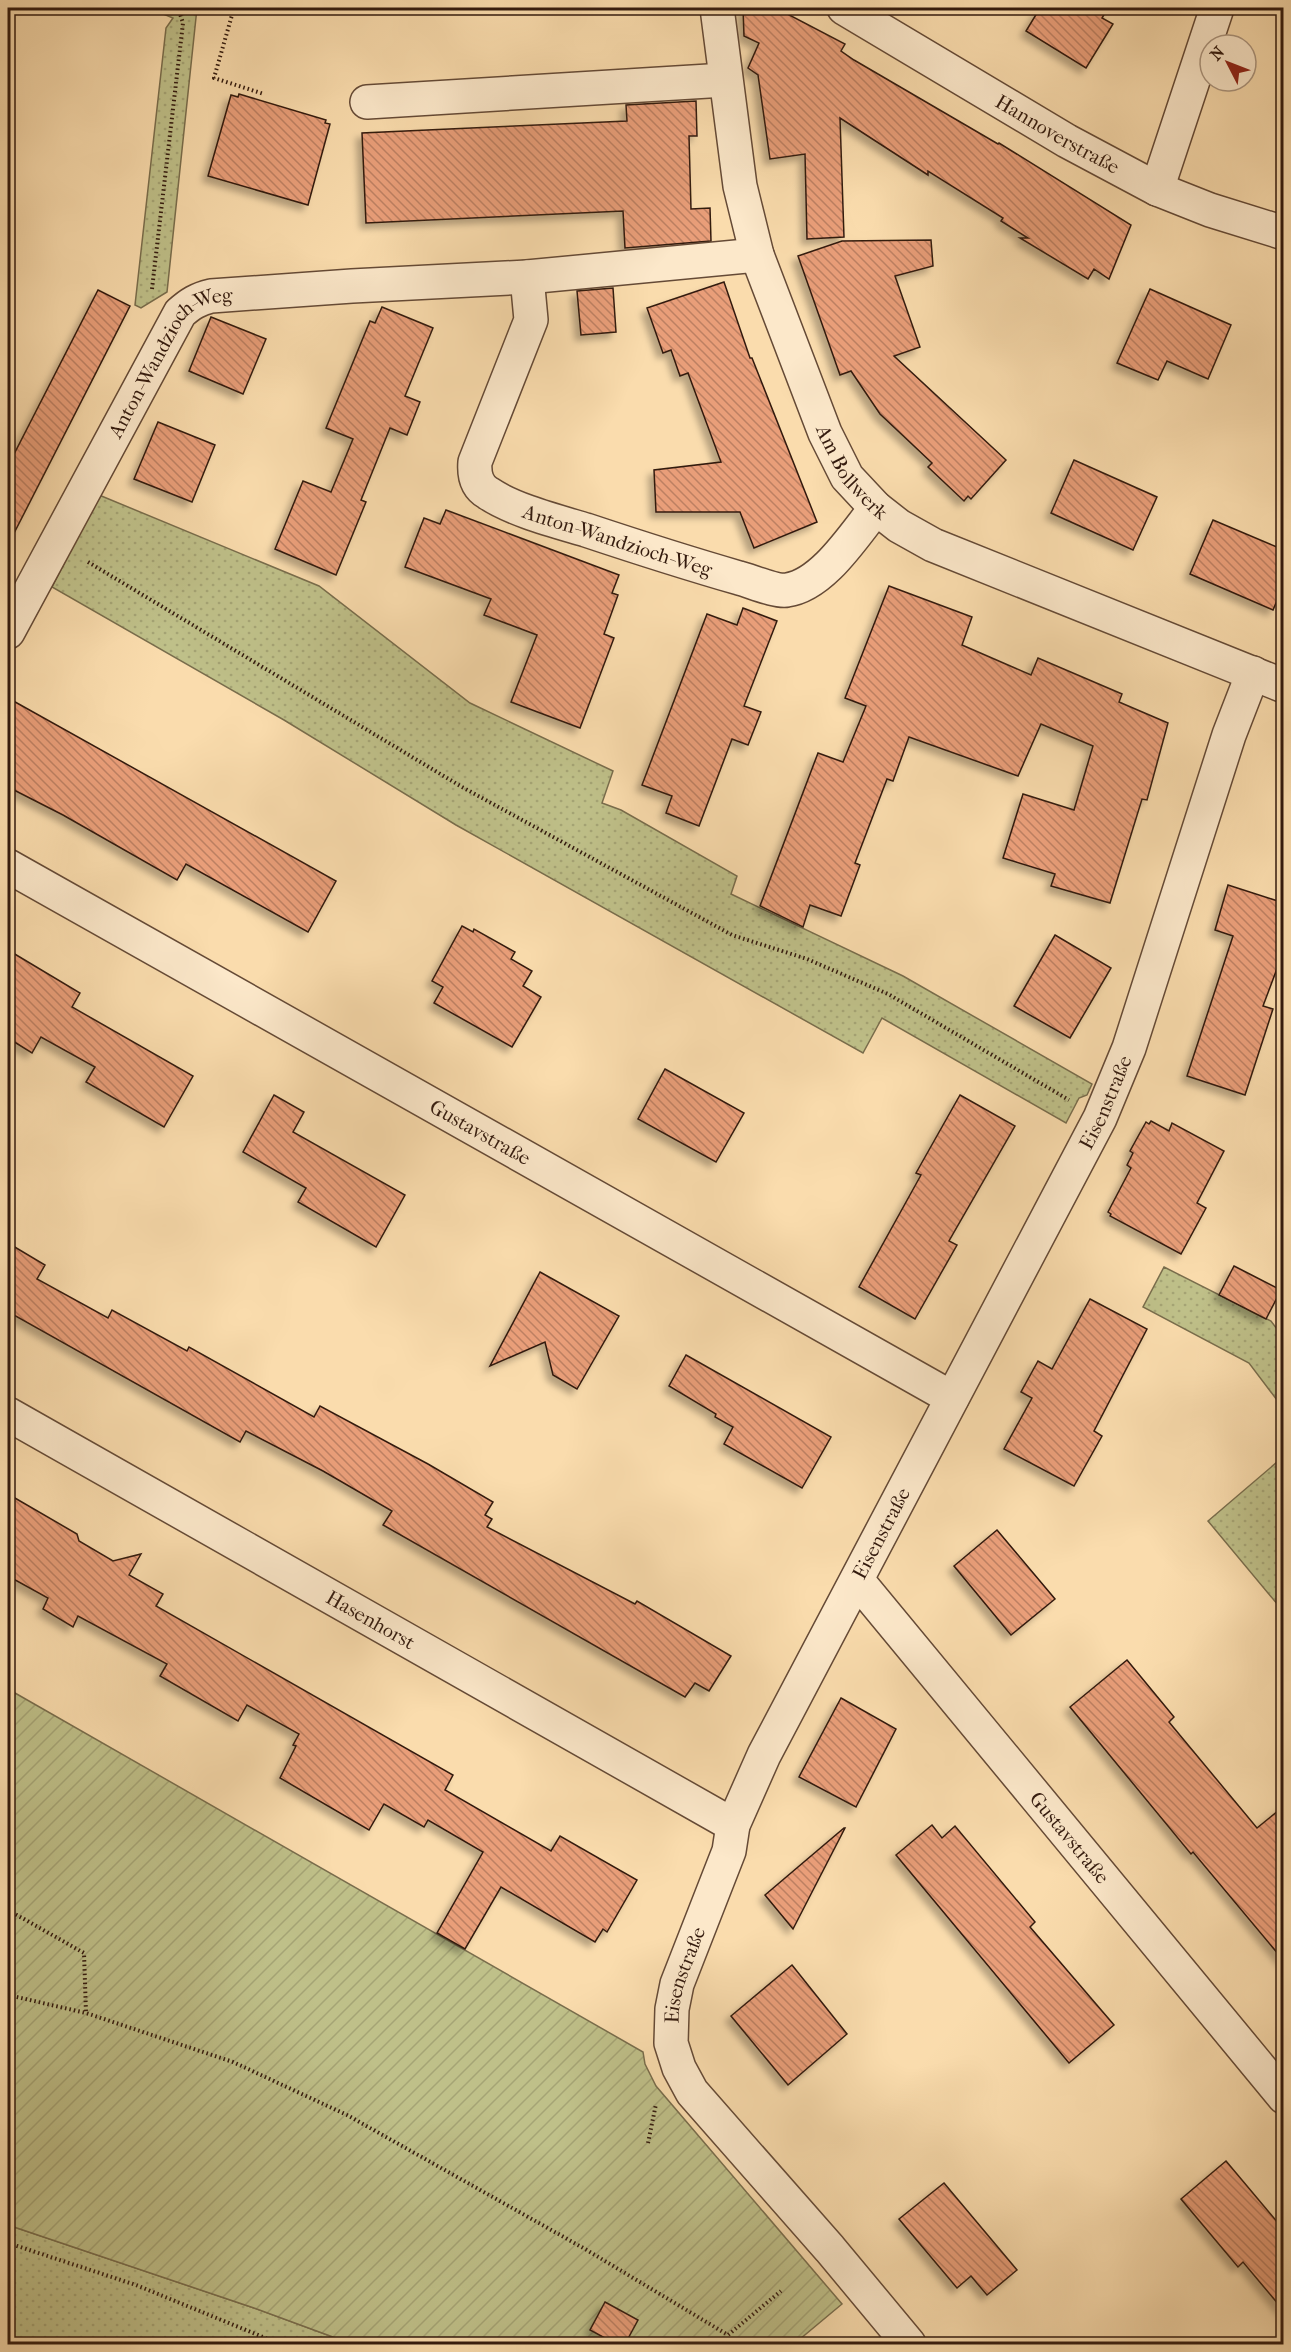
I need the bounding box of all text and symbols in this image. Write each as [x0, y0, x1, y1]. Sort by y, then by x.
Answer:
north arrow [1198, 33, 1258, 93]
text: N [1206, 42, 1229, 64]
street label: Hannoverstraße [991, 90, 1124, 178]
street label: Anton-Wandzioch-Weg [103, 283, 233, 443]
street label: Am Bollwerk [811, 421, 893, 525]
street label: Anton-Wandzioch-Weg [519, 499, 715, 581]
street label: Eisenstraße [1074, 1052, 1136, 1153]
street label: Gustavstraße [426, 1095, 535, 1170]
street label: Eisenstraße [847, 1483, 915, 1583]
street label: Hasenhorst [322, 1585, 419, 1654]
street label: Gustavstraße [1025, 1787, 1114, 1888]
street label: Eisenstraße [660, 1923, 710, 2024]

